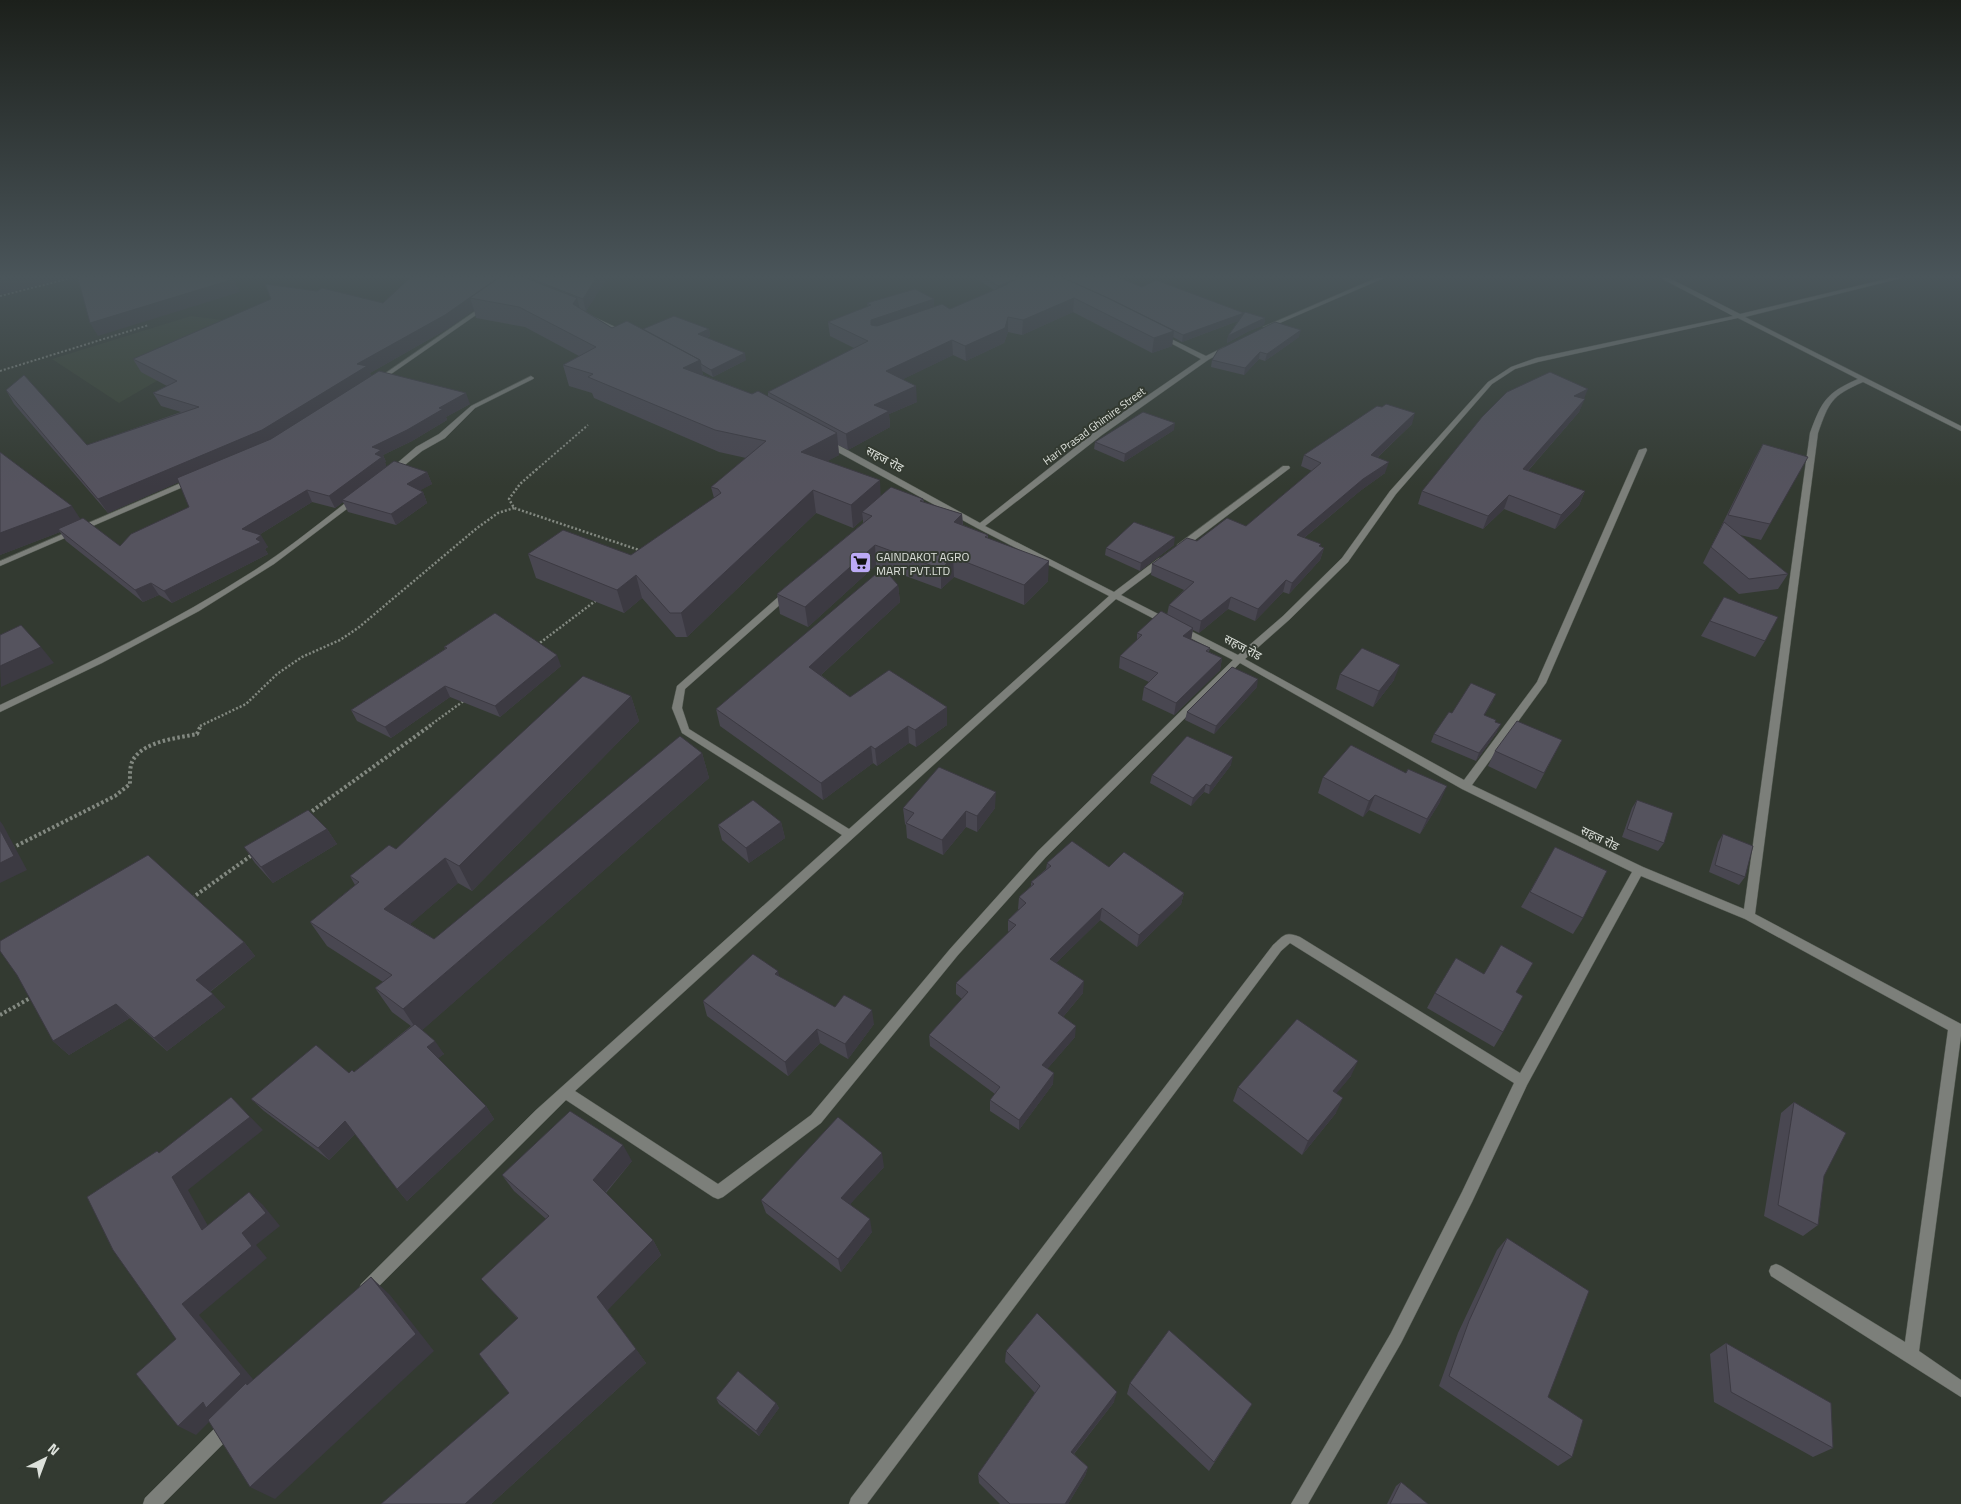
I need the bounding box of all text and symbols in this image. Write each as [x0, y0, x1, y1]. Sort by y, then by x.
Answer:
street label: Hari Prasad Ghimire Street [1040, 383, 1149, 469]
street label: सहज रोड [863, 441, 908, 477]
place label: GAINDAKOT AGRO MART PVT.LTD [876, 547, 969, 580]
supermarket icon: GAINDAKOT AGRO MART PVT.LTD [848, 551, 872, 575]
street label: सहज रोड [1221, 629, 1266, 665]
street label: सहज रोड [1578, 821, 1623, 856]
north arrow [20, 1434, 70, 1484]
text: N [43, 1438, 65, 1460]

